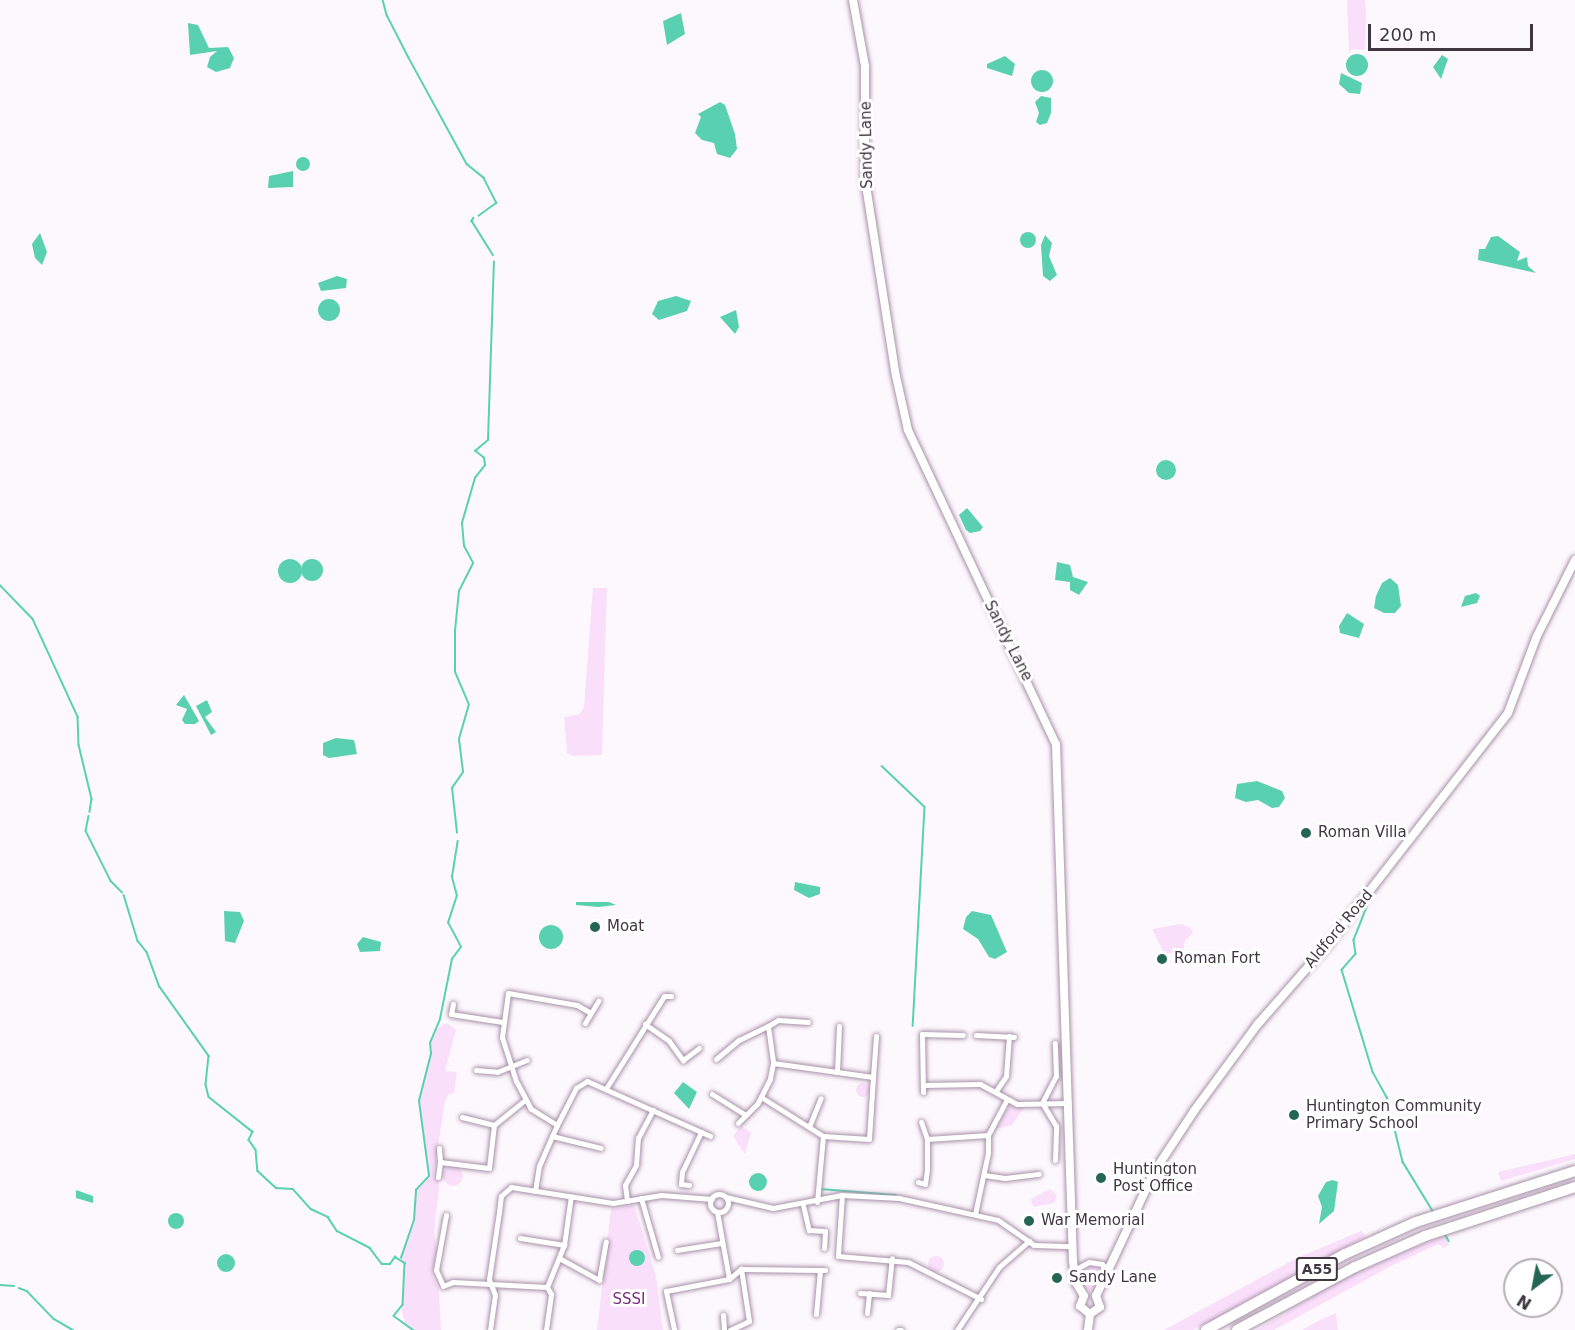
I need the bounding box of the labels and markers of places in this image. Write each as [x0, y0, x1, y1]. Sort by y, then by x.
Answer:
place label: Roman Villa [1318, 824, 1407, 842]
marker: Roman Villa [1299, 826, 1313, 840]
place label: Moat [607, 918, 644, 936]
marker: Moat [588, 920, 602, 934]
place label: Roman Fort [1174, 950, 1260, 968]
marker: Roman Fort [1155, 952, 1169, 966]
place label: Huntington Community Primary School [1306, 1097, 1482, 1132]
marker: Huntington Community Primary School [1287, 1108, 1301, 1122]
place label: Huntington Post Office [1113, 1160, 1197, 1195]
marker: Huntington Post Office [1094, 1171, 1108, 1185]
place label: War Memorial [1041, 1212, 1145, 1230]
marker: War Memorial [1022, 1214, 1036, 1228]
place label: Sandy Lane [1069, 1269, 1157, 1287]
marker: Sandy Lane [1050, 1271, 1064, 1285]

